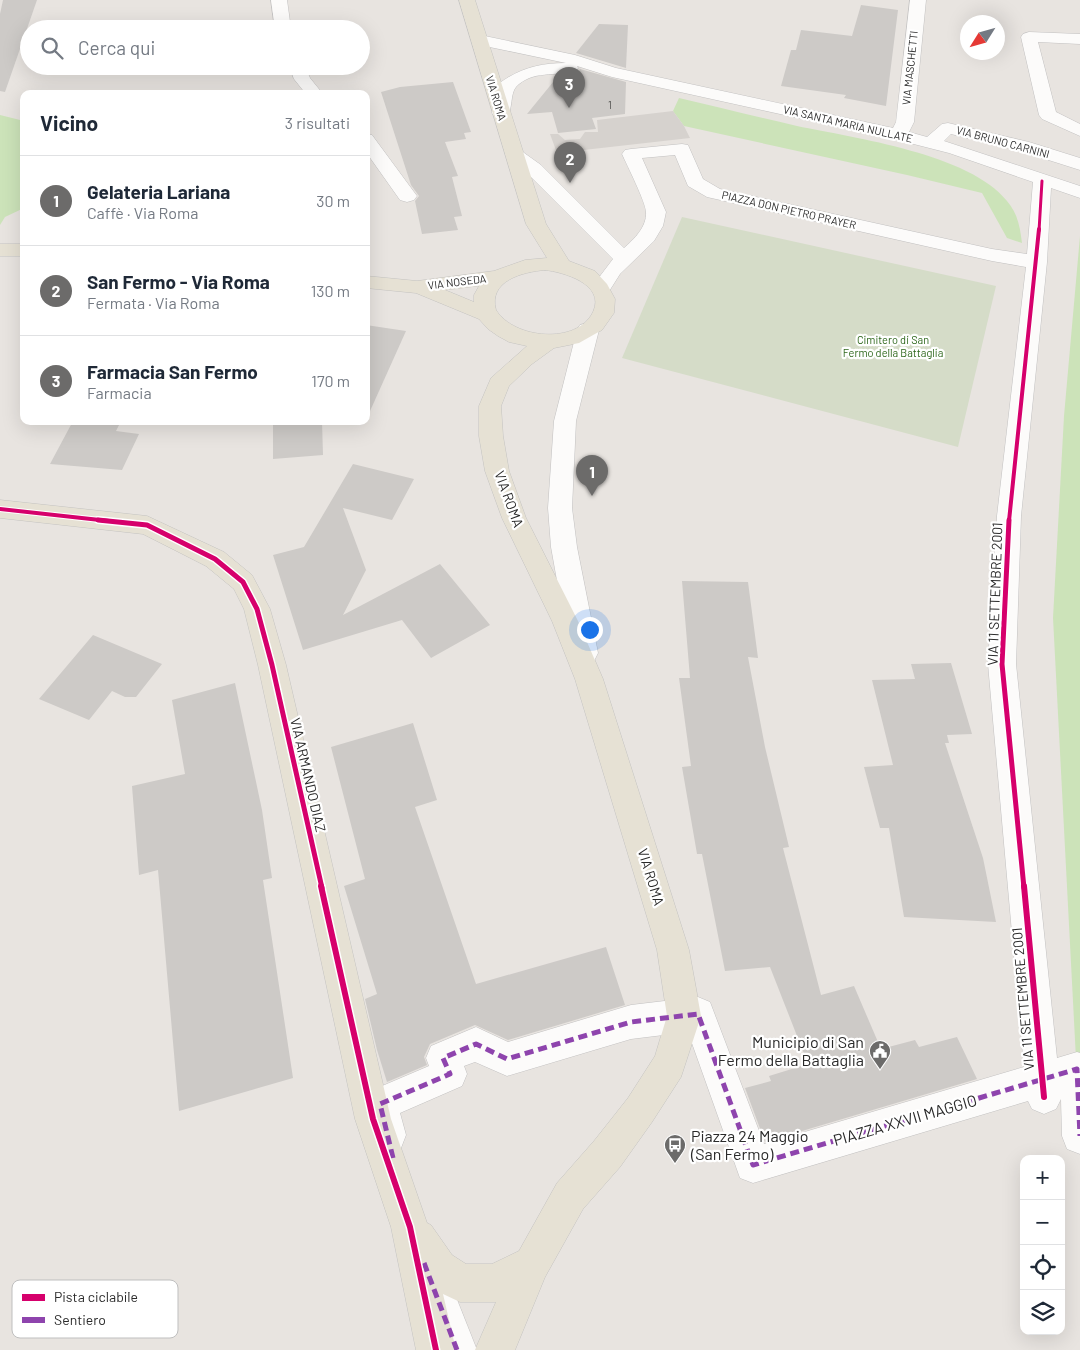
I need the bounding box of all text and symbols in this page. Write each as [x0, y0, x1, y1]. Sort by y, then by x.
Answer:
north arrow [960, 15, 1005, 60]
search box [20, 20, 370, 75]
street label: VIA MASCHETTI [899, 30, 920, 106]
icon: search [38, 34, 66, 62]
text: Cerca qui [78, 36, 155, 59]
pin: 3 [553, 67, 585, 108]
street label: VIA ROMA [483, 74, 510, 122]
house number: 1 [608, 98, 612, 111]
street label: VIA SANTA MARIA NULLATE [782, 102, 915, 145]
text: Vicino [40, 110, 98, 135]
text: 3 risultati [285, 113, 350, 132]
street label: VIA BRUNO CARNINI [955, 123, 1051, 160]
pin: 2 [554, 142, 586, 183]
text: Gelateria Lariana [87, 180, 230, 203]
street label: PIAZZA DON PIETRO PRAYER [721, 188, 858, 231]
text: 1 [53, 191, 59, 210]
text: 30 m [316, 191, 350, 210]
text: Caffè · Via Roma [87, 203, 198, 222]
text: San Fermo - Via Roma [87, 270, 270, 293]
street label: VIA NOSEDA [427, 271, 487, 292]
text: 2 [52, 281, 60, 300]
text: 130 m [311, 281, 350, 300]
text: Fermata · Via Roma [87, 293, 220, 312]
park label: Cimitero di San Fermo della Battaglia [843, 333, 943, 359]
text: Farmacia San Fermo [87, 360, 258, 383]
text: 3 [52, 371, 60, 390]
text: 170 m [311, 371, 350, 390]
text: Farmacia [87, 383, 152, 402]
pin: 1 [576, 455, 608, 496]
street label: VIA ROMA [491, 468, 528, 530]
street label: VIA 11 SETTEMBRE 2001 [984, 522, 1005, 666]
your location [577, 617, 603, 643]
street label: VIA ARMANDO DIAZ [287, 716, 330, 834]
street label: VIA ROMA [635, 846, 668, 908]
street label: VIA 11 SETTEMBRE 2001 [1008, 927, 1037, 1071]
place label: Municipio di San Fermo della Battaglia [718, 1032, 864, 1069]
public building icon: Municipio di San Fermo della Battaglia [868, 1039, 892, 1070]
street label: PIAZZA XXVII MAGGIO [831, 1090, 979, 1149]
place label: Piazza 24 Maggio (San Fermo) [690, 1126, 808, 1163]
bus stop icon: Piazza 24 Maggio (San Fermo) [663, 1133, 687, 1164]
map controls [1020, 1155, 1065, 1335]
button: + [1020, 1155, 1065, 1200]
button: − [1020, 1200, 1065, 1245]
button: locate [1020, 1245, 1065, 1290]
legend [12, 1280, 178, 1338]
text: Pista ciclabile [54, 1288, 138, 1305]
button: layers [1020, 1290, 1065, 1335]
text: Sentiero [54, 1311, 106, 1328]

